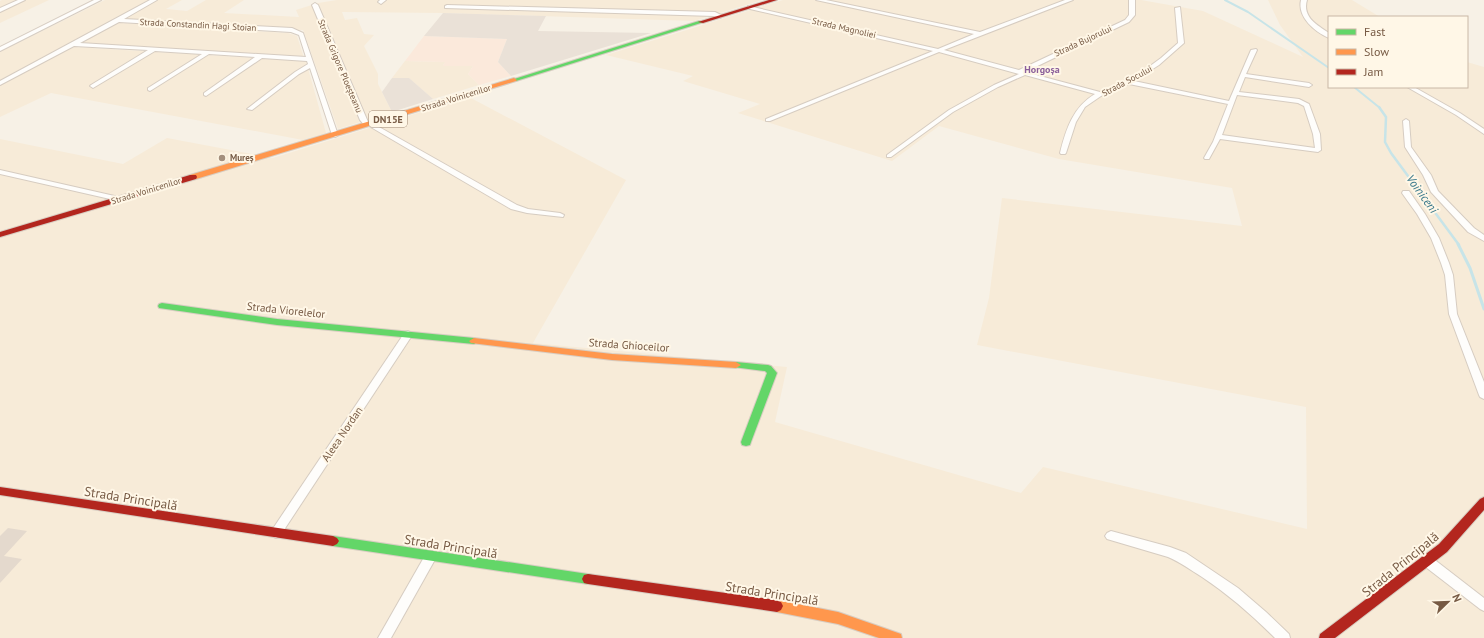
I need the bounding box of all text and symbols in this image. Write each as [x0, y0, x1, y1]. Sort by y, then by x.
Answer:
street label: Strada Magnoliei [811, 15, 877, 40]
street label: Strada Constandin Hagi Stoian [139, 16, 257, 33]
legend [1328, 16, 1468, 88]
street label: Strada Grigore Ploeșteanu [316, 17, 365, 114]
street label: Strada Bujorului [1052, 22, 1113, 59]
text: Fast [1364, 24, 1385, 39]
text: Slow [1364, 44, 1389, 59]
district label: Horgoșa [1024, 63, 1060, 76]
street label: Strada Socului [1100, 63, 1154, 98]
text: Jam [1363, 64, 1383, 79]
street label: Strada Voinicenilor [420, 82, 492, 113]
road number: DN15E [369, 111, 407, 127]
place label: Mureș [230, 152, 254, 164]
marker: Mureș [217, 153, 227, 163]
water label: Voiniceni [1403, 171, 1442, 217]
street label: Strada Voinicenilor [110, 175, 182, 206]
street label: Strada Viorelelor [246, 299, 326, 321]
street label: Strada Ghioceilor [588, 335, 670, 355]
street label: Aleea Nordan [318, 404, 366, 464]
street label: Strada Principală [83, 483, 179, 514]
street label: Strada Principală [1358, 528, 1442, 601]
street label: Strada Principală [403, 531, 499, 562]
street label: Strada Principală [724, 578, 820, 609]
north arrow [1428, 582, 1468, 622]
text: N [1449, 592, 1465, 604]

